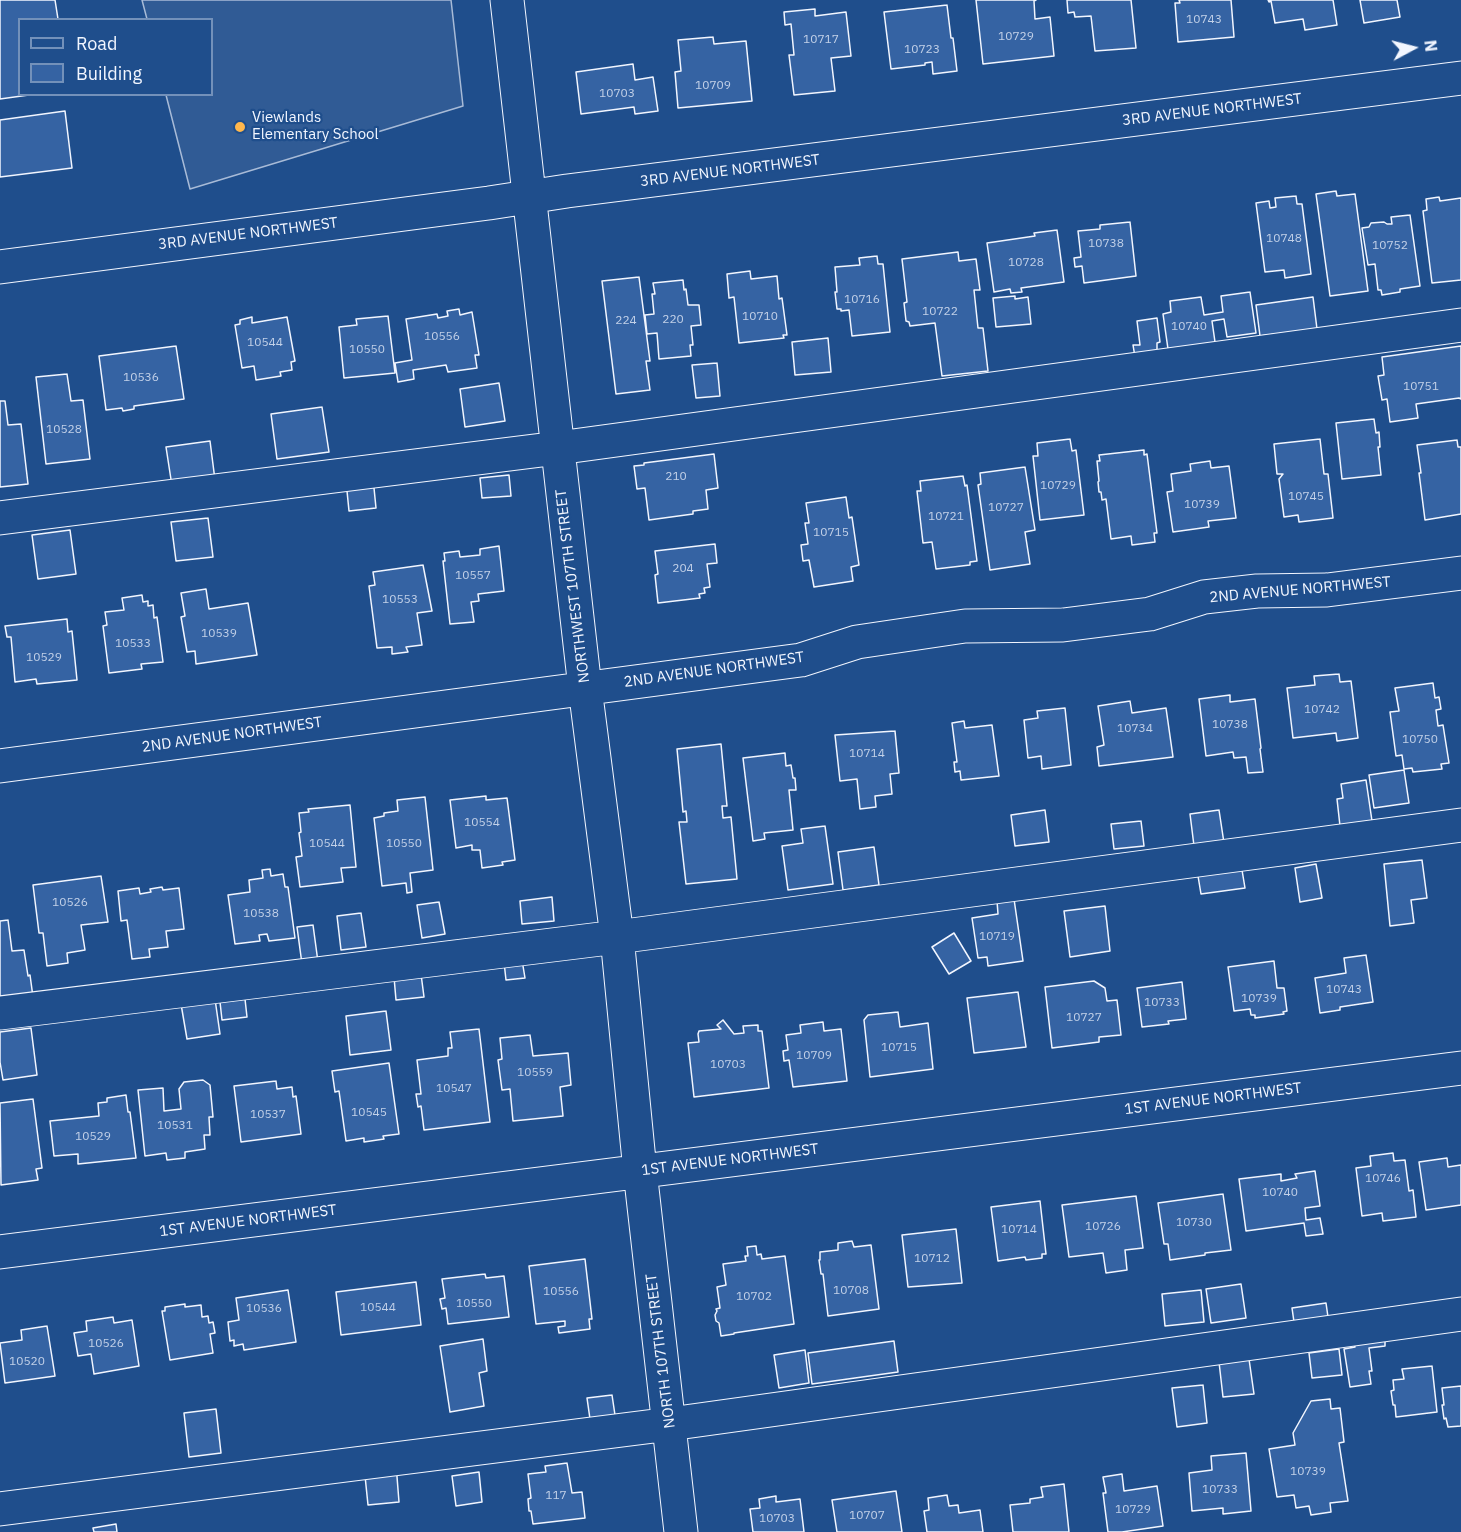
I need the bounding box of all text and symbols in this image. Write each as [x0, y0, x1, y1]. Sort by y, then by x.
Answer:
house number: 10743 [1186, 13, 1222, 27]
legend [18, 18, 213, 96]
north arrow [1383, 18, 1443, 78]
house number: 10729 [998, 30, 1034, 44]
text: Road [76, 32, 117, 55]
house number: 10717 [803, 33, 839, 47]
text: N [1420, 39, 1441, 53]
house number: 10723 [904, 43, 940, 57]
text: Building [76, 62, 142, 85]
house number: 10709 [695, 79, 731, 93]
house number: 10703 [599, 87, 635, 101]
street label: 3RD AVENUE NORTHWEST [1121, 90, 1303, 130]
place label: Viewlands Elementary School [252, 109, 379, 144]
marker: Viewlands Elementary School [233, 120, 247, 134]
street label: 3RD AVENUE NORTHWEST [639, 151, 821, 191]
street label: 3RD AVENUE NORTHWEST [157, 214, 339, 254]
house number: 10748 [1266, 232, 1302, 246]
house number: 10738 [1088, 237, 1124, 251]
house number: 10752 [1372, 239, 1408, 253]
house number: 10728 [1008, 256, 1044, 270]
house number: 10716 [844, 293, 880, 307]
house number: 10722 [922, 305, 958, 319]
house number: 10710 [742, 310, 778, 324]
house number: 220 [662, 313, 684, 327]
house number: 224 [615, 314, 637, 328]
house number: 10740 [1171, 320, 1207, 334]
house number: 10556 [424, 330, 460, 344]
house number: 10544 [247, 336, 283, 350]
house number: 10550 [349, 343, 385, 357]
house number: 10536 [123, 371, 159, 385]
house number: 10751 [1403, 380, 1439, 394]
house number: 10528 [46, 423, 82, 437]
house number: 210 [665, 470, 687, 484]
house number: 10729 [1040, 479, 1076, 493]
street label: NORTHWEST 107TH STREET [552, 488, 594, 684]
house number: 10745 [1288, 490, 1324, 504]
house number: 10739 [1184, 498, 1220, 512]
house number: 10727 [988, 501, 1024, 515]
house number: 10721 [928, 510, 964, 524]
house number: 10715 [813, 526, 849, 540]
house number: 204 [672, 562, 694, 576]
house number: 10557 [455, 569, 491, 583]
street label: 2ND AVENUE NORTHWEST [1209, 573, 1391, 607]
house number: 10553 [382, 593, 418, 607]
house number: 10539 [201, 627, 237, 641]
house number: 10533 [115, 637, 151, 651]
street label: 2ND AVENUE NORTHWEST [623, 648, 805, 692]
house number: 10529 [26, 651, 62, 665]
house number: 10742 [1304, 703, 1340, 717]
street label: 2ND AVENUE NORTHWEST [141, 713, 323, 757]
house number: 10738 [1212, 718, 1248, 732]
house number: 10734 [1117, 722, 1153, 736]
house number: 10750 [1402, 733, 1438, 747]
house number: 10714 [849, 747, 885, 761]
house number: 10554 [464, 816, 500, 830]
house number: 10544 [309, 837, 345, 851]
house number: 10550 [386, 837, 422, 851]
house number: 10526 [52, 896, 88, 910]
house number: 10538 [243, 907, 279, 921]
house number: 10719 [979, 930, 1015, 944]
house number: 10743 [1326, 983, 1362, 997]
house number: 10739 [1241, 992, 1277, 1006]
house number: 10733 [1144, 996, 1180, 1010]
house number: 10727 [1066, 1011, 1102, 1025]
house number: 10715 [881, 1041, 917, 1055]
house number: 10709 [796, 1049, 832, 1063]
house number: 10703 [710, 1058, 746, 1072]
house number: 10559 [517, 1066, 553, 1080]
street label: 1ST AVENUE NORTHWEST [1123, 1079, 1303, 1119]
house number: 10547 [436, 1082, 472, 1096]
house number: 10545 [351, 1106, 387, 1120]
house number: 10537 [250, 1108, 286, 1122]
house number: 10531 [157, 1119, 193, 1133]
house number: 10529 [75, 1130, 111, 1144]
street label: 1ST AVENUE NORTHWEST [640, 1140, 820, 1180]
house number: 10746 [1365, 1172, 1401, 1186]
house number: 10740 [1262, 1186, 1298, 1200]
street label: 1ST AVENUE NORTHWEST [158, 1201, 338, 1241]
house number: 10730 [1176, 1216, 1212, 1230]
house number: 10726 [1085, 1220, 1121, 1234]
house number: 10714 [1001, 1223, 1037, 1237]
house number: 10712 [914, 1252, 950, 1266]
street label: NORTH 107TH STREET [643, 1273, 679, 1429]
house number: 10708 [833, 1284, 869, 1298]
house number: 10556 [543, 1285, 579, 1299]
house number: 10702 [736, 1290, 772, 1304]
house number: 10550 [456, 1297, 492, 1311]
house number: 10544 [360, 1301, 396, 1315]
house number: 10536 [246, 1302, 282, 1316]
house number: 10526 [88, 1337, 124, 1351]
house number: 10520 [9, 1355, 45, 1369]
house number: 10739 [1290, 1465, 1326, 1479]
house number: 10733 [1202, 1483, 1238, 1497]
house number: 117 [545, 1489, 567, 1503]
house number: 10729 [1115, 1503, 1151, 1517]
house number: 10707 [849, 1509, 885, 1523]
house number: 10703 [759, 1512, 795, 1526]

